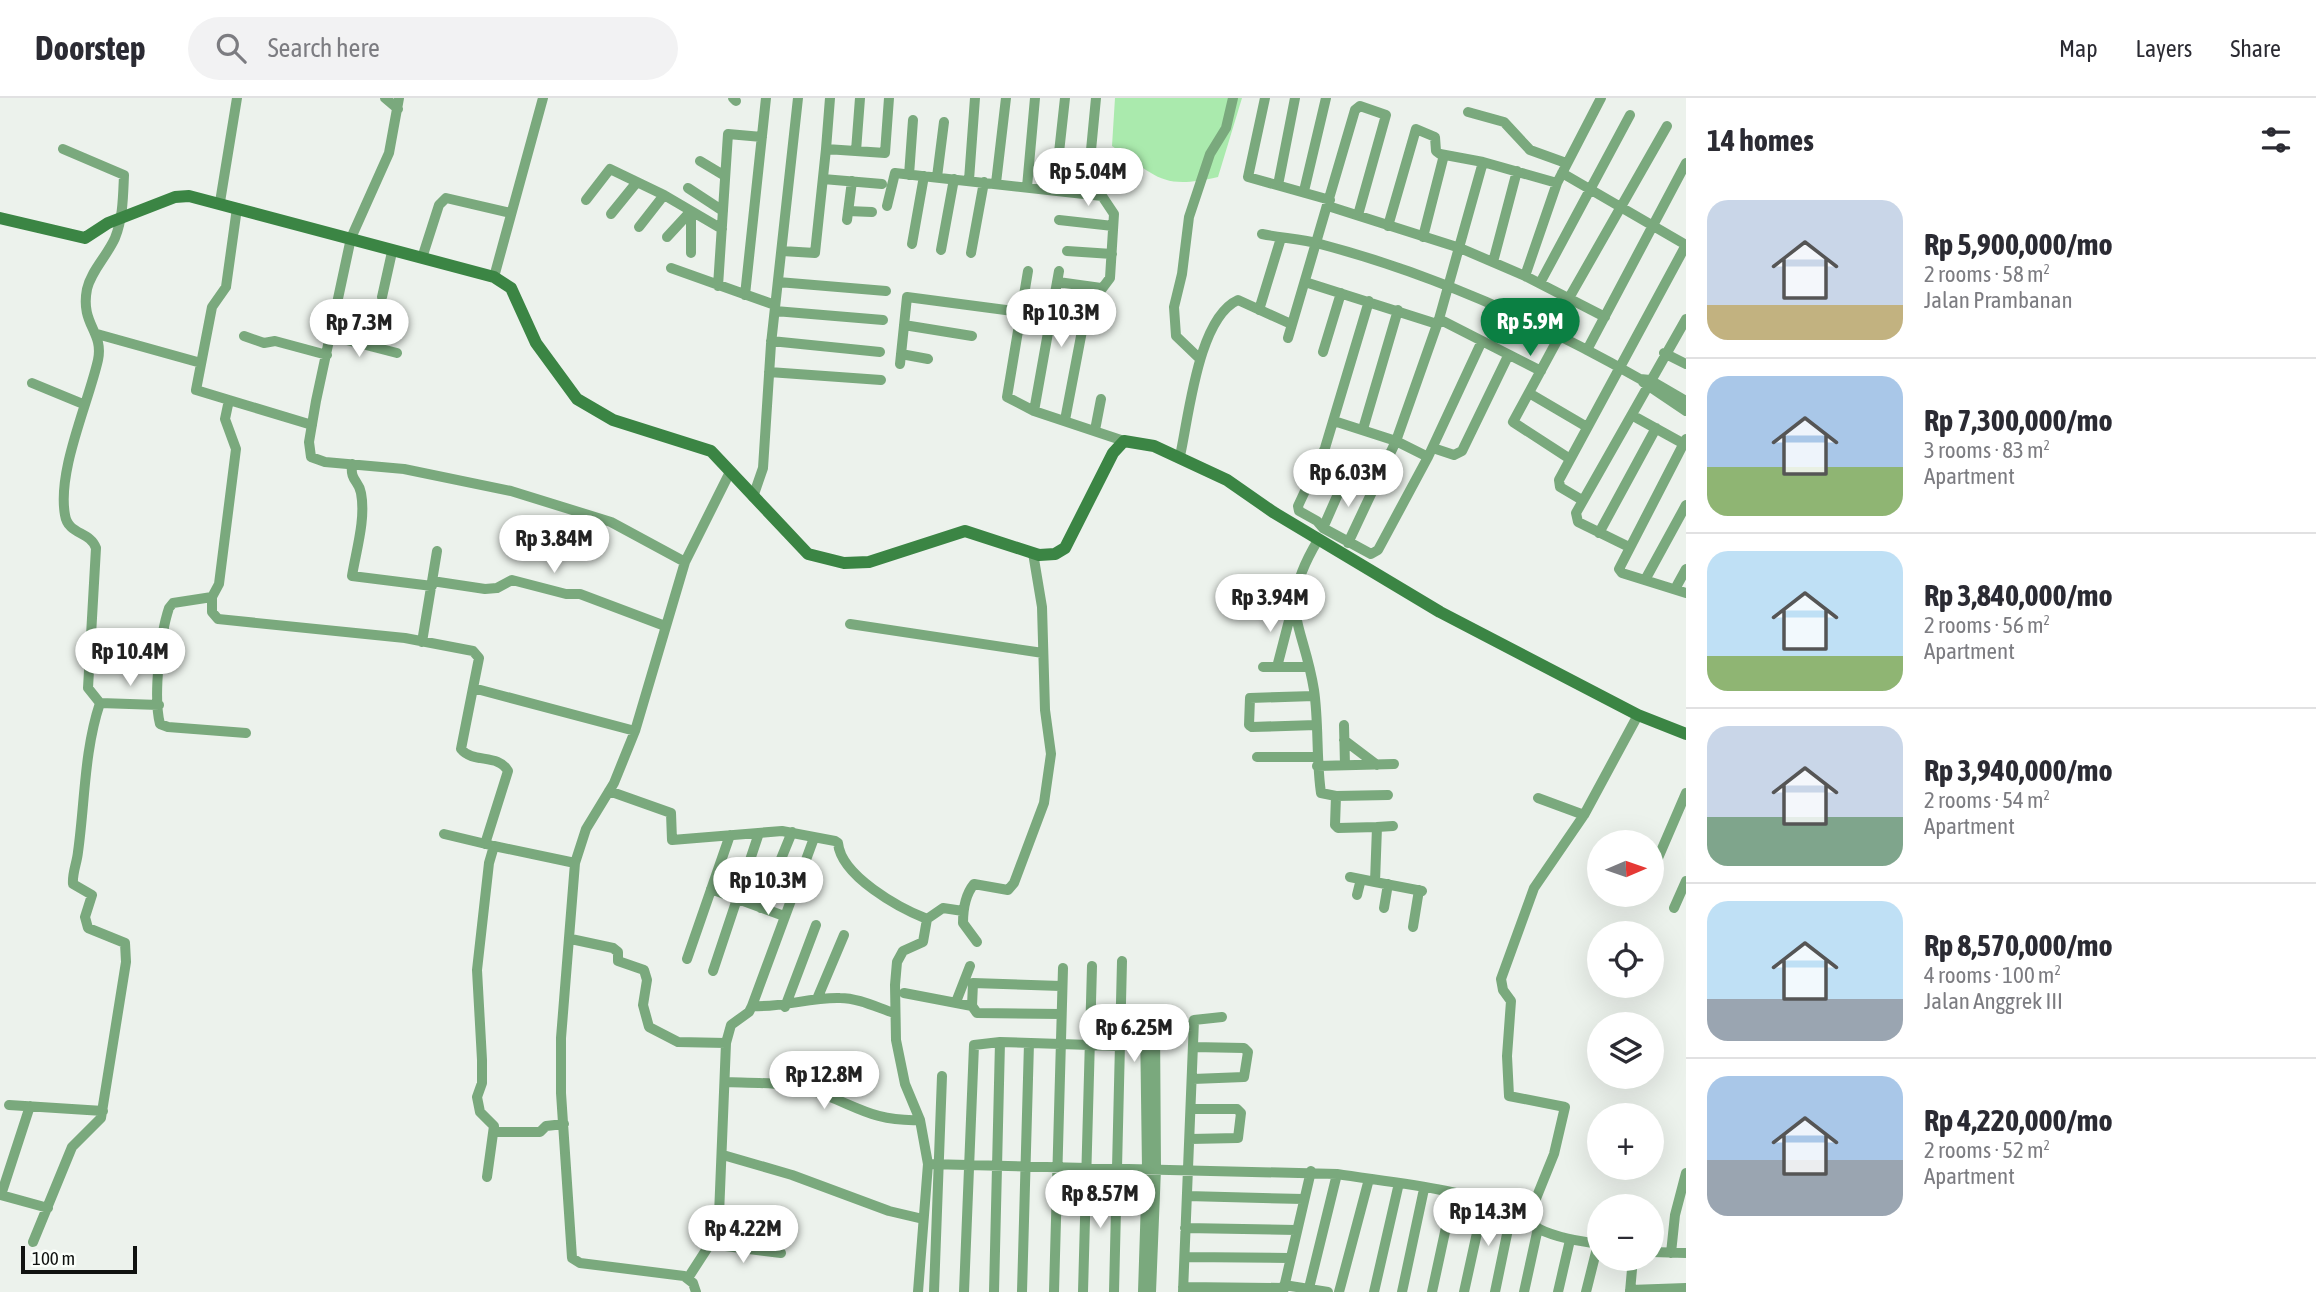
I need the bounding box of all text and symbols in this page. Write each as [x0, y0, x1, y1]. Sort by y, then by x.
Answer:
search box [188, 17, 678, 80]
text: Doorstep [35, 29, 146, 67]
icon: search [212, 29, 250, 67]
text: Search here [268, 33, 380, 63]
text: Map [2059, 35, 2098, 62]
text: Layers [2136, 35, 2192, 62]
text: Share [2230, 35, 2281, 62]
icon: filters [2257, 121, 2295, 159]
text: 14 homes [1707, 123, 1814, 157]
pin: Rp 5.04M [1016, 148, 1160, 208]
text: Rp 5.04M [1049, 158, 1127, 184]
text: Rp 5,900,000/mo [1924, 227, 2113, 261]
icon: home [1763, 228, 1847, 312]
text: 2 rooms · 58 m² [1924, 261, 2050, 287]
text: Jalan Prambanan [1924, 287, 2073, 313]
pin: Rp 10.3M [989, 289, 1133, 349]
text: Rp 10.3M [1022, 299, 1100, 325]
pin: Rp 5.9M [1465, 299, 1595, 358]
pin: Rp 7.3M [294, 300, 424, 359]
text: Rp 5.9M [1497, 308, 1563, 334]
text: Rp 7.3M [326, 309, 392, 335]
text: Rp 7,300,000/mo [1924, 403, 2113, 437]
icon: home [1763, 404, 1847, 488]
text: 3 rooms · 83 m² [1924, 437, 2050, 463]
pin: Rp 6.03M [1276, 450, 1420, 509]
text: Rp 6.03M [1309, 459, 1387, 485]
text: Apartment [1924, 463, 2015, 489]
pin: Rp 3.84M [482, 516, 626, 575]
text: Rp 3.84M [515, 525, 593, 551]
pin: Rp 3.94M [1198, 574, 1342, 634]
text: Rp 3,840,000/mo [1924, 578, 2113, 612]
icon: home [1763, 579, 1847, 663]
text: Rp 3.94M [1231, 584, 1309, 610]
text: 2 rooms · 56 m² [1924, 612, 2050, 638]
pin: Rp 10.4M [58, 628, 202, 688]
text: Rp 10.4M [91, 638, 169, 664]
text: Apartment [1924, 638, 2015, 664]
text: Rp 3,940,000/mo [1924, 753, 2113, 787]
icon: home [1763, 754, 1847, 838]
text: 2 rooms · 54 m² [1924, 787, 2050, 813]
text: Apartment [1924, 813, 2015, 839]
north arrow [1587, 830, 1664, 906]
map controls [1587, 830, 1664, 1271]
pin: Rp 10.3M [696, 858, 840, 917]
text: Rp 10.3M [729, 867, 807, 893]
button: locate [1587, 921, 1664, 998]
text: Rp 8,570,000/mo [1924, 928, 2113, 962]
icon: home [1763, 929, 1847, 1013]
text: 4 rooms · 100 m² [1924, 962, 2061, 988]
text: Jalan Anggrek III [1924, 988, 2063, 1014]
pin: Rp 6.25M [1062, 1004, 1206, 1064]
button: layers [1587, 1012, 1664, 1089]
text: Rp 6.25M [1095, 1014, 1173, 1040]
pin: Rp 12.8M [752, 1052, 896, 1111]
text: Rp 12.8M [785, 1061, 863, 1087]
button: + [1587, 1103, 1664, 1180]
text: Rp 4,220,000/mo [1924, 1103, 2113, 1137]
icon: home [1763, 1104, 1847, 1188]
text: 2 rooms · 52 m² [1924, 1137, 2050, 1163]
text: Apartment [1924, 1163, 2015, 1189]
pin: Rp 8.57M [1028, 1170, 1172, 1230]
text: Rp 8.57M [1061, 1180, 1139, 1206]
pin: Rp 14.3M [1416, 1188, 1560, 1248]
button: − [1587, 1194, 1664, 1271]
text: Rp 14.3M [1449, 1198, 1527, 1224]
pin: Rp 4.22M [671, 1206, 815, 1265]
text: Rp 4.22M [704, 1215, 782, 1241]
scale bar [21, 1243, 136, 1275]
text: 100 m [32, 1247, 75, 1269]

